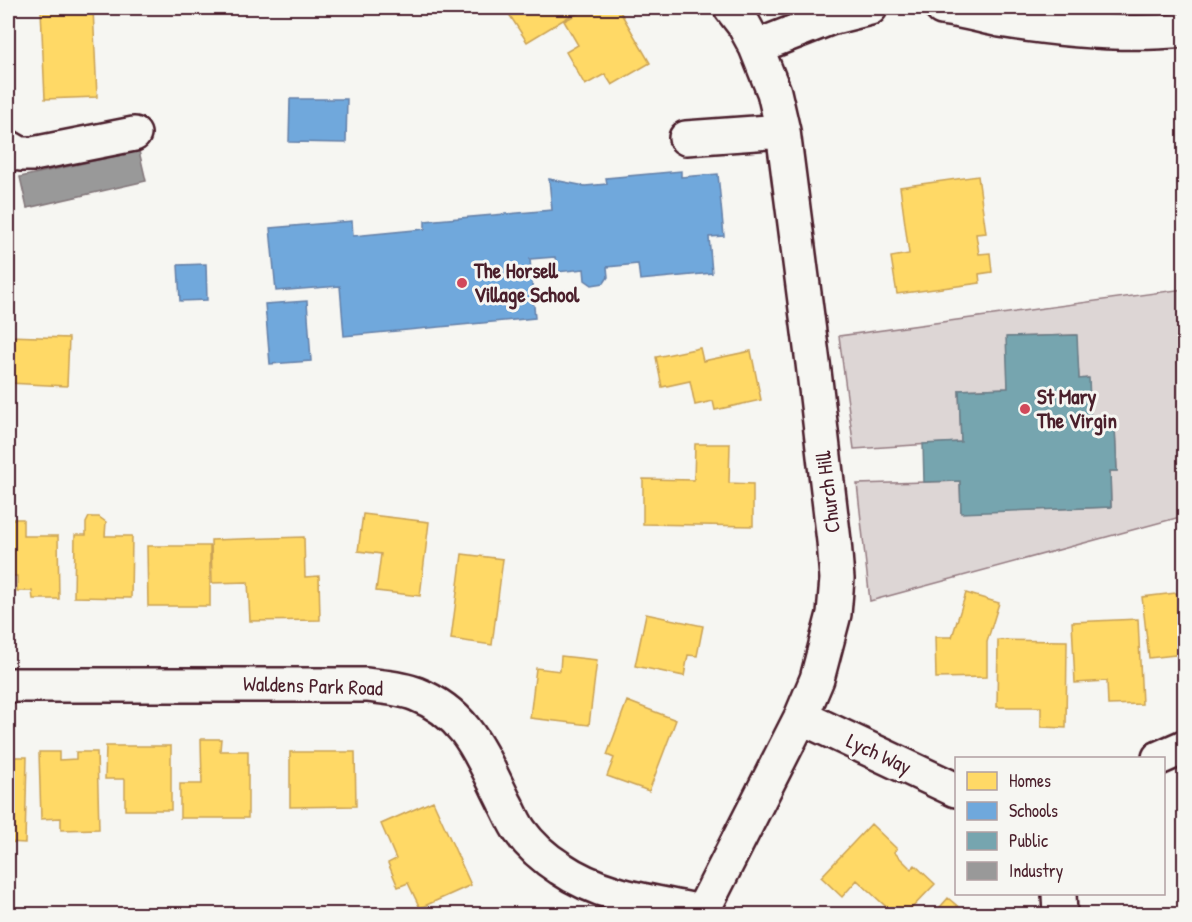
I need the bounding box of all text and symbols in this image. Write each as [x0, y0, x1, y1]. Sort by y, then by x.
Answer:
place label: The Horsell Village School [473, 256, 580, 310]
marker: The Horsell Village School [455, 276, 469, 290]
place label: St Mary The Virgin [1036, 382, 1117, 436]
marker: St Mary The Virgin [1018, 402, 1032, 416]
street label: Church Hill [808, 449, 847, 535]
street label: Waldens Park Road [243, 669, 384, 702]
street label: Lych Way [842, 726, 917, 781]
legend [955, 757, 1165, 895]
text: Homes [1009, 768, 1051, 793]
text: Schools [1009, 798, 1058, 823]
text: Public [1009, 828, 1048, 853]
text: Industry [1009, 858, 1064, 883]

